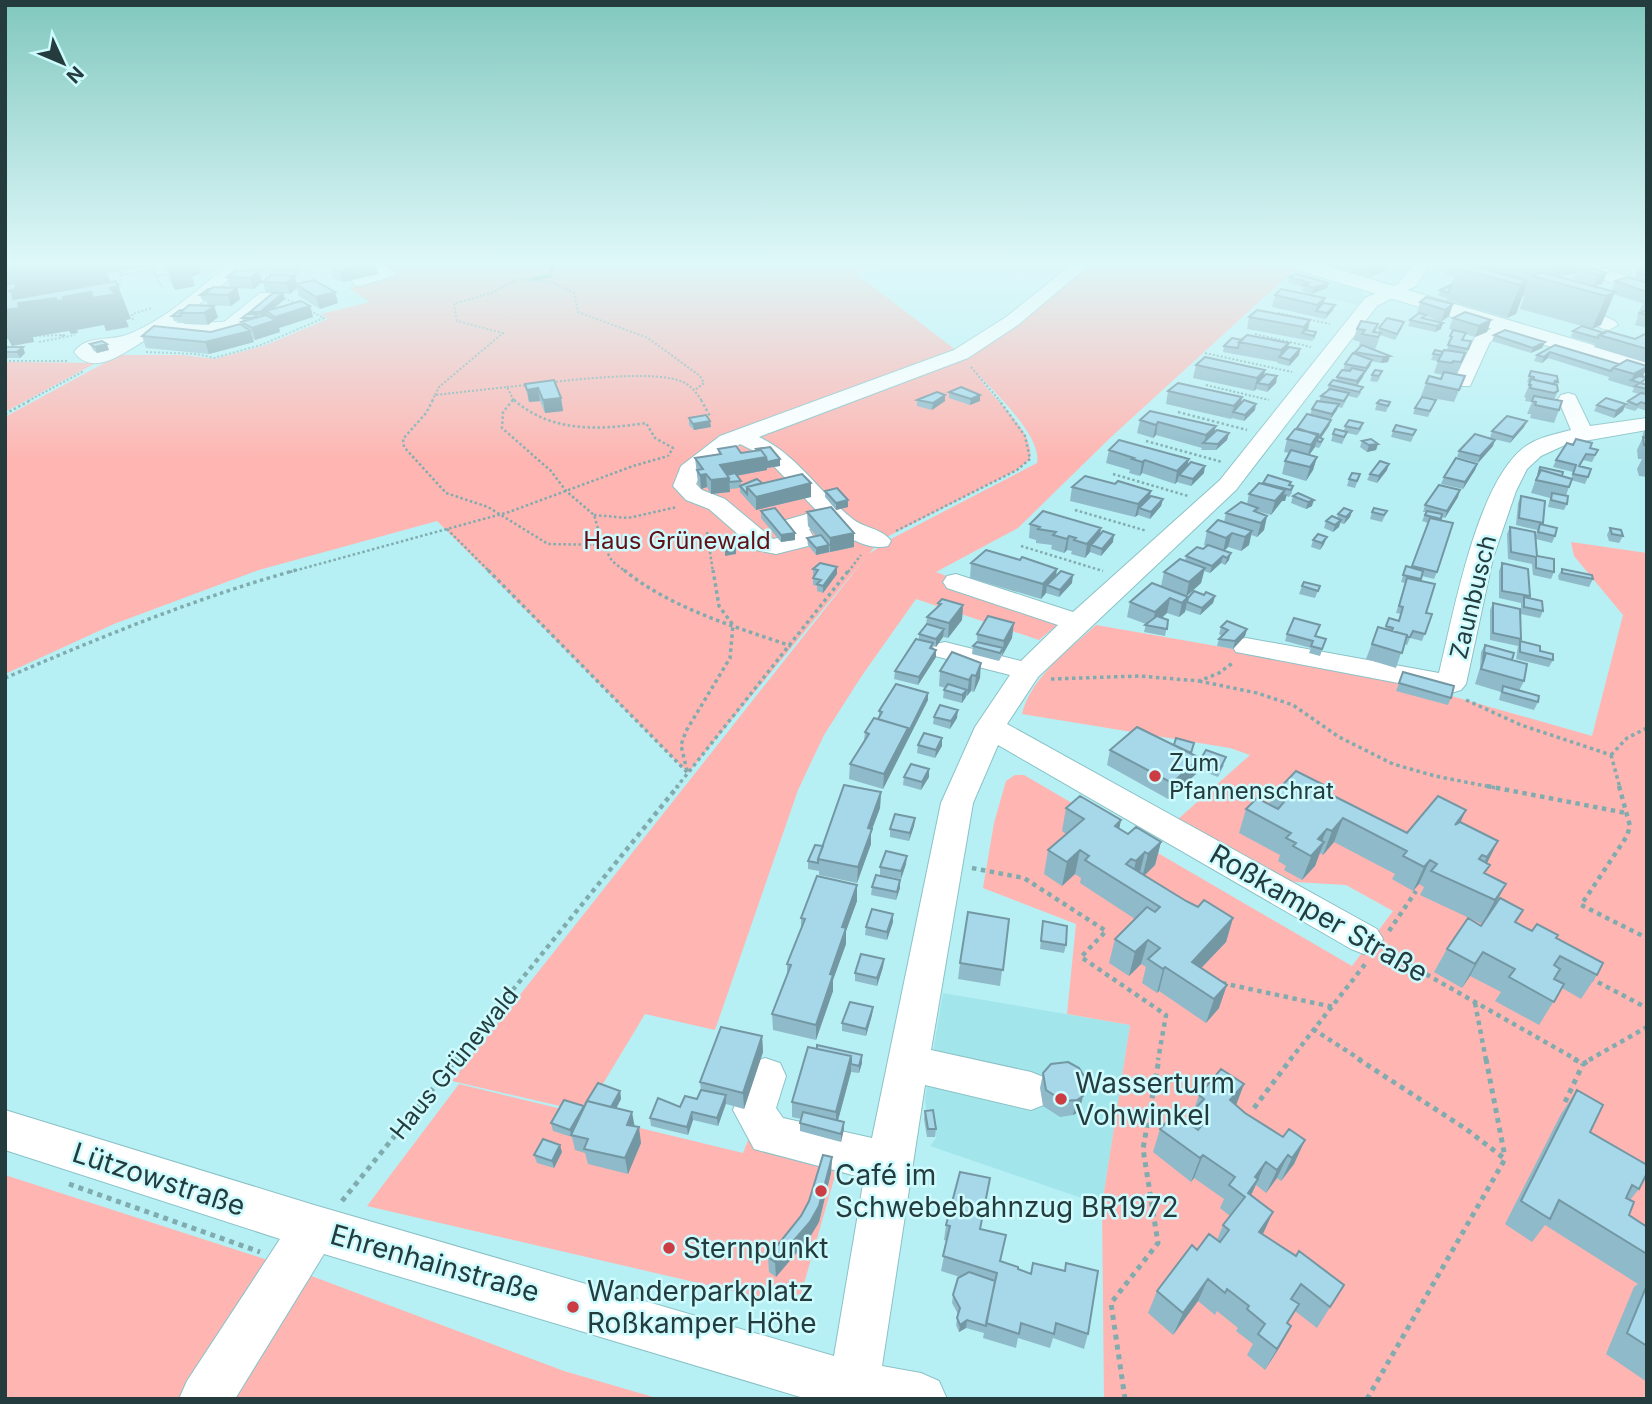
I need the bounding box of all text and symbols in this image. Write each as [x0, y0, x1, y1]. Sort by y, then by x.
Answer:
north arrow [28, 28, 98, 98]
text: N [62, 61, 88, 88]
park label: Haus Grünewald [583, 526, 771, 555]
street label: Zaunbusch [1444, 532, 1502, 662]
place label: Zum Pfannenschrat [1169, 748, 1334, 805]
marker: Zum Pfannenschrat [1147, 768, 1163, 784]
street label: Roßkamper Straße [1204, 837, 1434, 989]
street label: Haus Grünewald [384, 981, 524, 1145]
place label: Wasserturm Vohwinkel [1075, 1066, 1235, 1132]
marker: Wasserturm Vohwinkel [1053, 1091, 1069, 1107]
street label: Lützowstraße [68, 1135, 250, 1223]
place label: Café im Schwebebahnzug BR1972 [835, 1158, 1179, 1224]
marker: Café im Schwebebahnzug BR1972 [813, 1183, 829, 1199]
street label: Ehrenhainstraße [327, 1217, 543, 1309]
place label: Sternpunkt [683, 1231, 828, 1265]
marker: Sternpunkt [661, 1240, 677, 1256]
place label: Wanderparkplatz Roßkamper Höhe [587, 1274, 817, 1340]
marker: Wanderparkplatz Roßkamper Höhe [565, 1299, 581, 1315]

